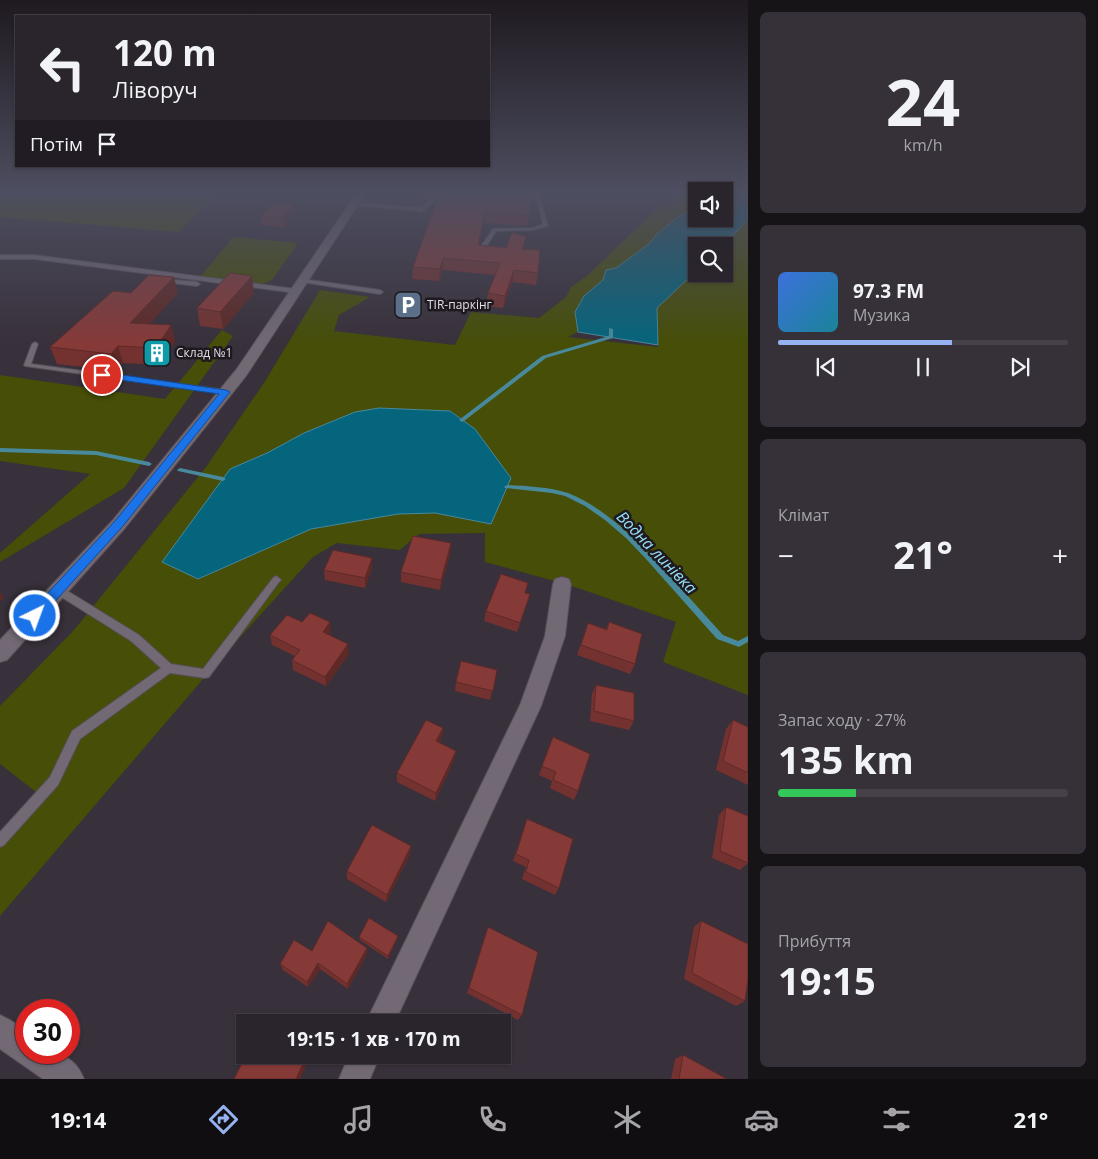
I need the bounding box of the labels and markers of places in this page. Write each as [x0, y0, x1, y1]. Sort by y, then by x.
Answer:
parking icon: TIR-паркінг [393, 290, 423, 320]
place label: TIR-паркінг [427, 296, 492, 313]
building icon: Склад №1 [142, 338, 172, 368]
place label: Склад №1 [176, 344, 232, 361]
pin [81, 354, 123, 396]

